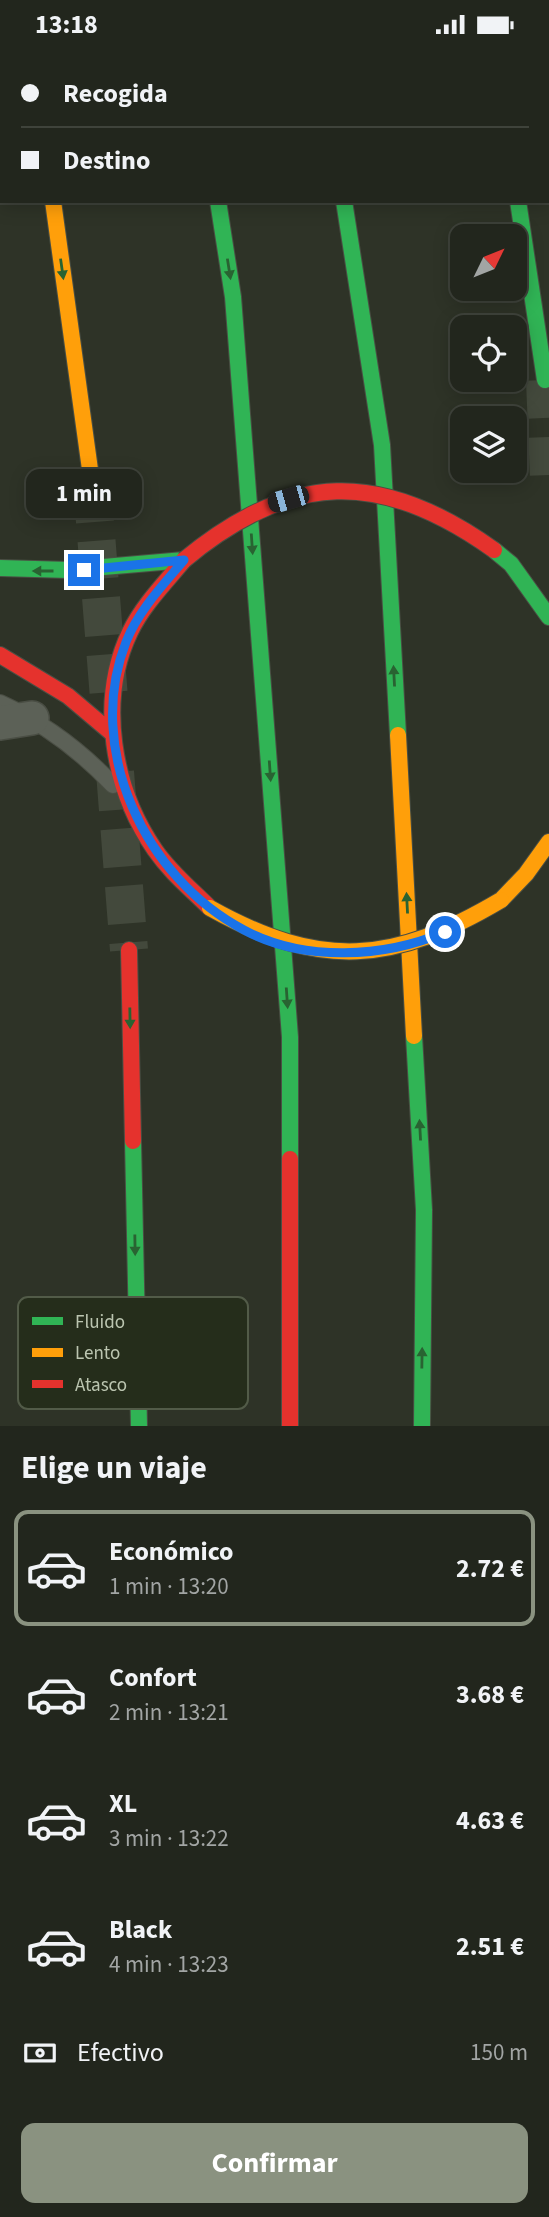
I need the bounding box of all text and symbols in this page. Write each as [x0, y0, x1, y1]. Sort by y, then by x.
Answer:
text: 13:18 [35, 6, 98, 43]
text: Recogida [63, 75, 168, 112]
text: Destino [63, 142, 150, 179]
north arrow [450, 224, 527, 301]
map controls [450, 224, 527, 483]
one-way arrow [57, 258, 68, 280]
one-way arrow [224, 258, 235, 280]
button: locate [450, 315, 527, 392]
button: layers [450, 406, 527, 483]
callout: 1 min [26, 469, 142, 517]
text: 1 min [56, 477, 112, 510]
car [265, 483, 312, 515]
one-way arrow [247, 533, 258, 555]
route end [68, 554, 100, 586]
one-way arrow [32, 565, 54, 577]
one-way arrow [389, 665, 400, 687]
one-way arrow [264, 760, 275, 782]
one-way arrow [401, 892, 412, 914]
route start [429, 916, 461, 948]
one-way arrow [282, 987, 293, 1009]
one-way arrow [124, 1007, 136, 1029]
one-way arrow [414, 1119, 425, 1141]
one-way arrow [129, 1235, 141, 1257]
legend [18, 1297, 248, 1409]
text: Fluido [75, 1309, 125, 1336]
text: Lento [75, 1340, 120, 1367]
one-way arrow [417, 1347, 428, 1369]
text: Atasco [75, 1372, 127, 1399]
text: Elige un viaje [21, 1445, 207, 1491]
text: Económico [109, 1533, 234, 1570]
icon: car [25, 1537, 88, 1600]
text: 2.72 € [456, 1550, 524, 1587]
text: 1 min · 13:20 [109, 1570, 229, 1603]
text: Confort [109, 1659, 197, 1696]
icon: car [25, 1663, 88, 1726]
text: 3.68 € [456, 1676, 524, 1713]
text: 2 min · 13:21 [109, 1696, 229, 1729]
text: XL [109, 1785, 137, 1822]
icon: car [25, 1789, 88, 1852]
text: 4.63 € [456, 1802, 524, 1839]
text: 3 min · 13:22 [109, 1822, 229, 1855]
text: Black [109, 1911, 172, 1948]
icon: car [25, 1915, 88, 1978]
text: 2.51 € [456, 1928, 524, 1965]
text: 4 min · 13:23 [109, 1948, 229, 1981]
icon: cash [21, 2034, 59, 2072]
text: Efectivo [77, 2034, 164, 2071]
text: 150 m [470, 2036, 528, 2069]
button: Confirmar [21, 2123, 528, 2203]

